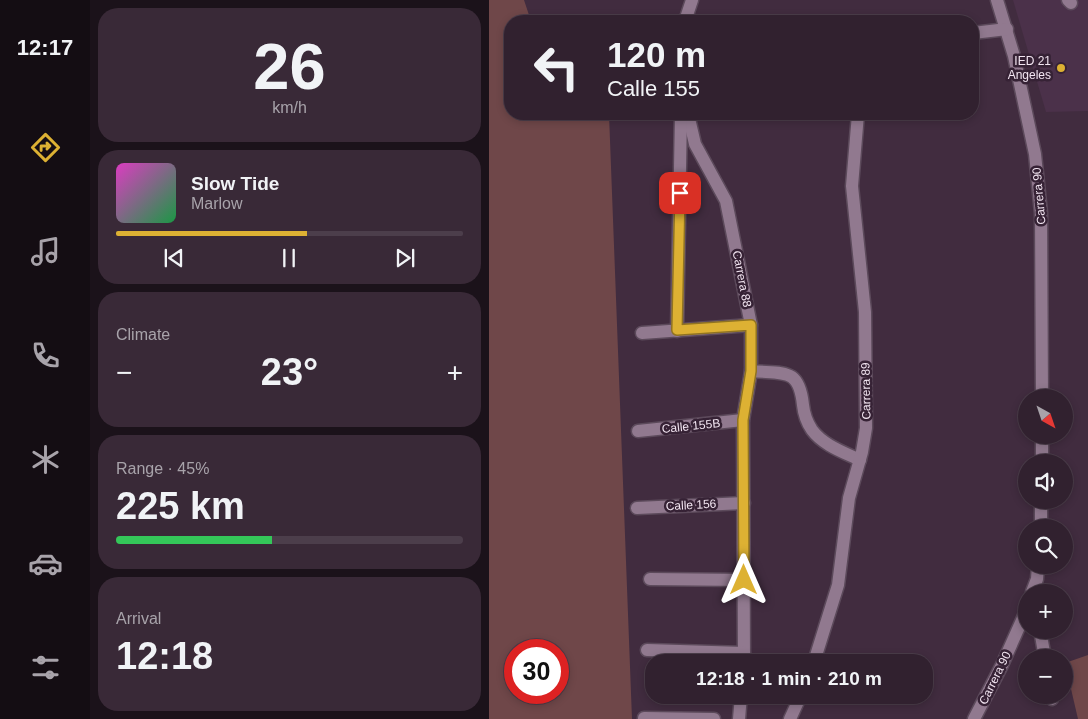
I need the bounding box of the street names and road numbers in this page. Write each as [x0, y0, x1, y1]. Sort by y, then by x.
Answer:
street label: Carrera 90 [1029, 166, 1048, 225]
street label: Carrera 88 [730, 250, 754, 309]
street label: Carrera 89 [858, 362, 873, 420]
street label: Calle 155B [661, 416, 721, 436]
street label: Calle 156 [665, 497, 717, 513]
street label: Carrera 90 [976, 649, 1014, 707]

